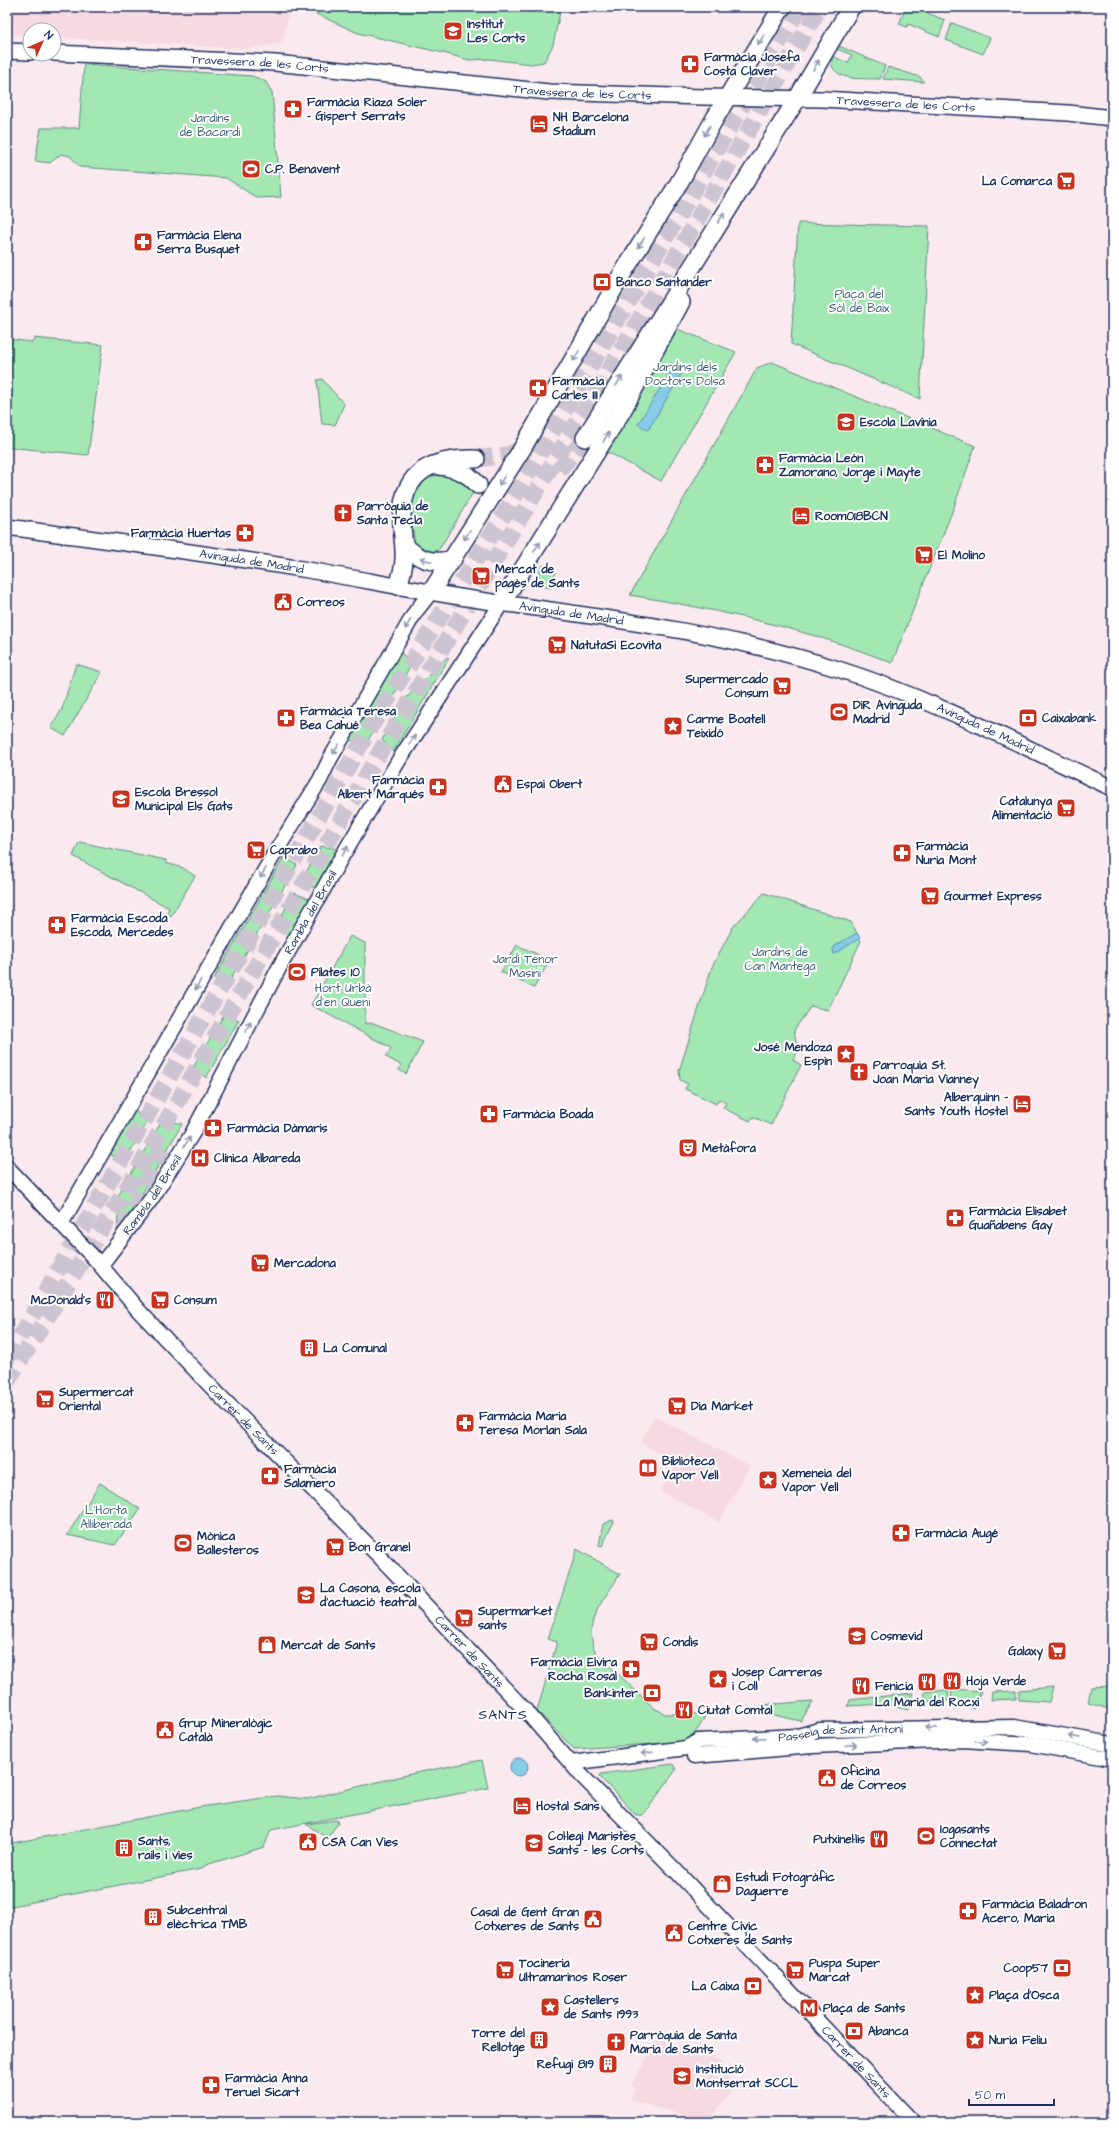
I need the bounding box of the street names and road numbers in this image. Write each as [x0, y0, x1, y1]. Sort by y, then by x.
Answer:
street label: Travessera de les Corts [190, 51, 330, 78]
street label: Travessera de les Corts [512, 80, 652, 104]
street label: Travessera de les Corts [836, 92, 976, 117]
street label: Avinguda de Madrid [198, 545, 305, 578]
street label: Avinguda de Madrid [518, 598, 625, 630]
street label: Avinguda de Madrid [934, 699, 1037, 759]
street label: Rambla del Brasil [280, 867, 341, 958]
street label: Rambla del Brasil [119, 1151, 186, 1239]
street label: Carrer de Sants [204, 1380, 282, 1459]
street label: Carrer de Sants [431, 1612, 508, 1692]
street label: Passeig de Sant Antoni [778, 1721, 903, 1746]
street label: Carrer de Sants [817, 2022, 894, 2102]

